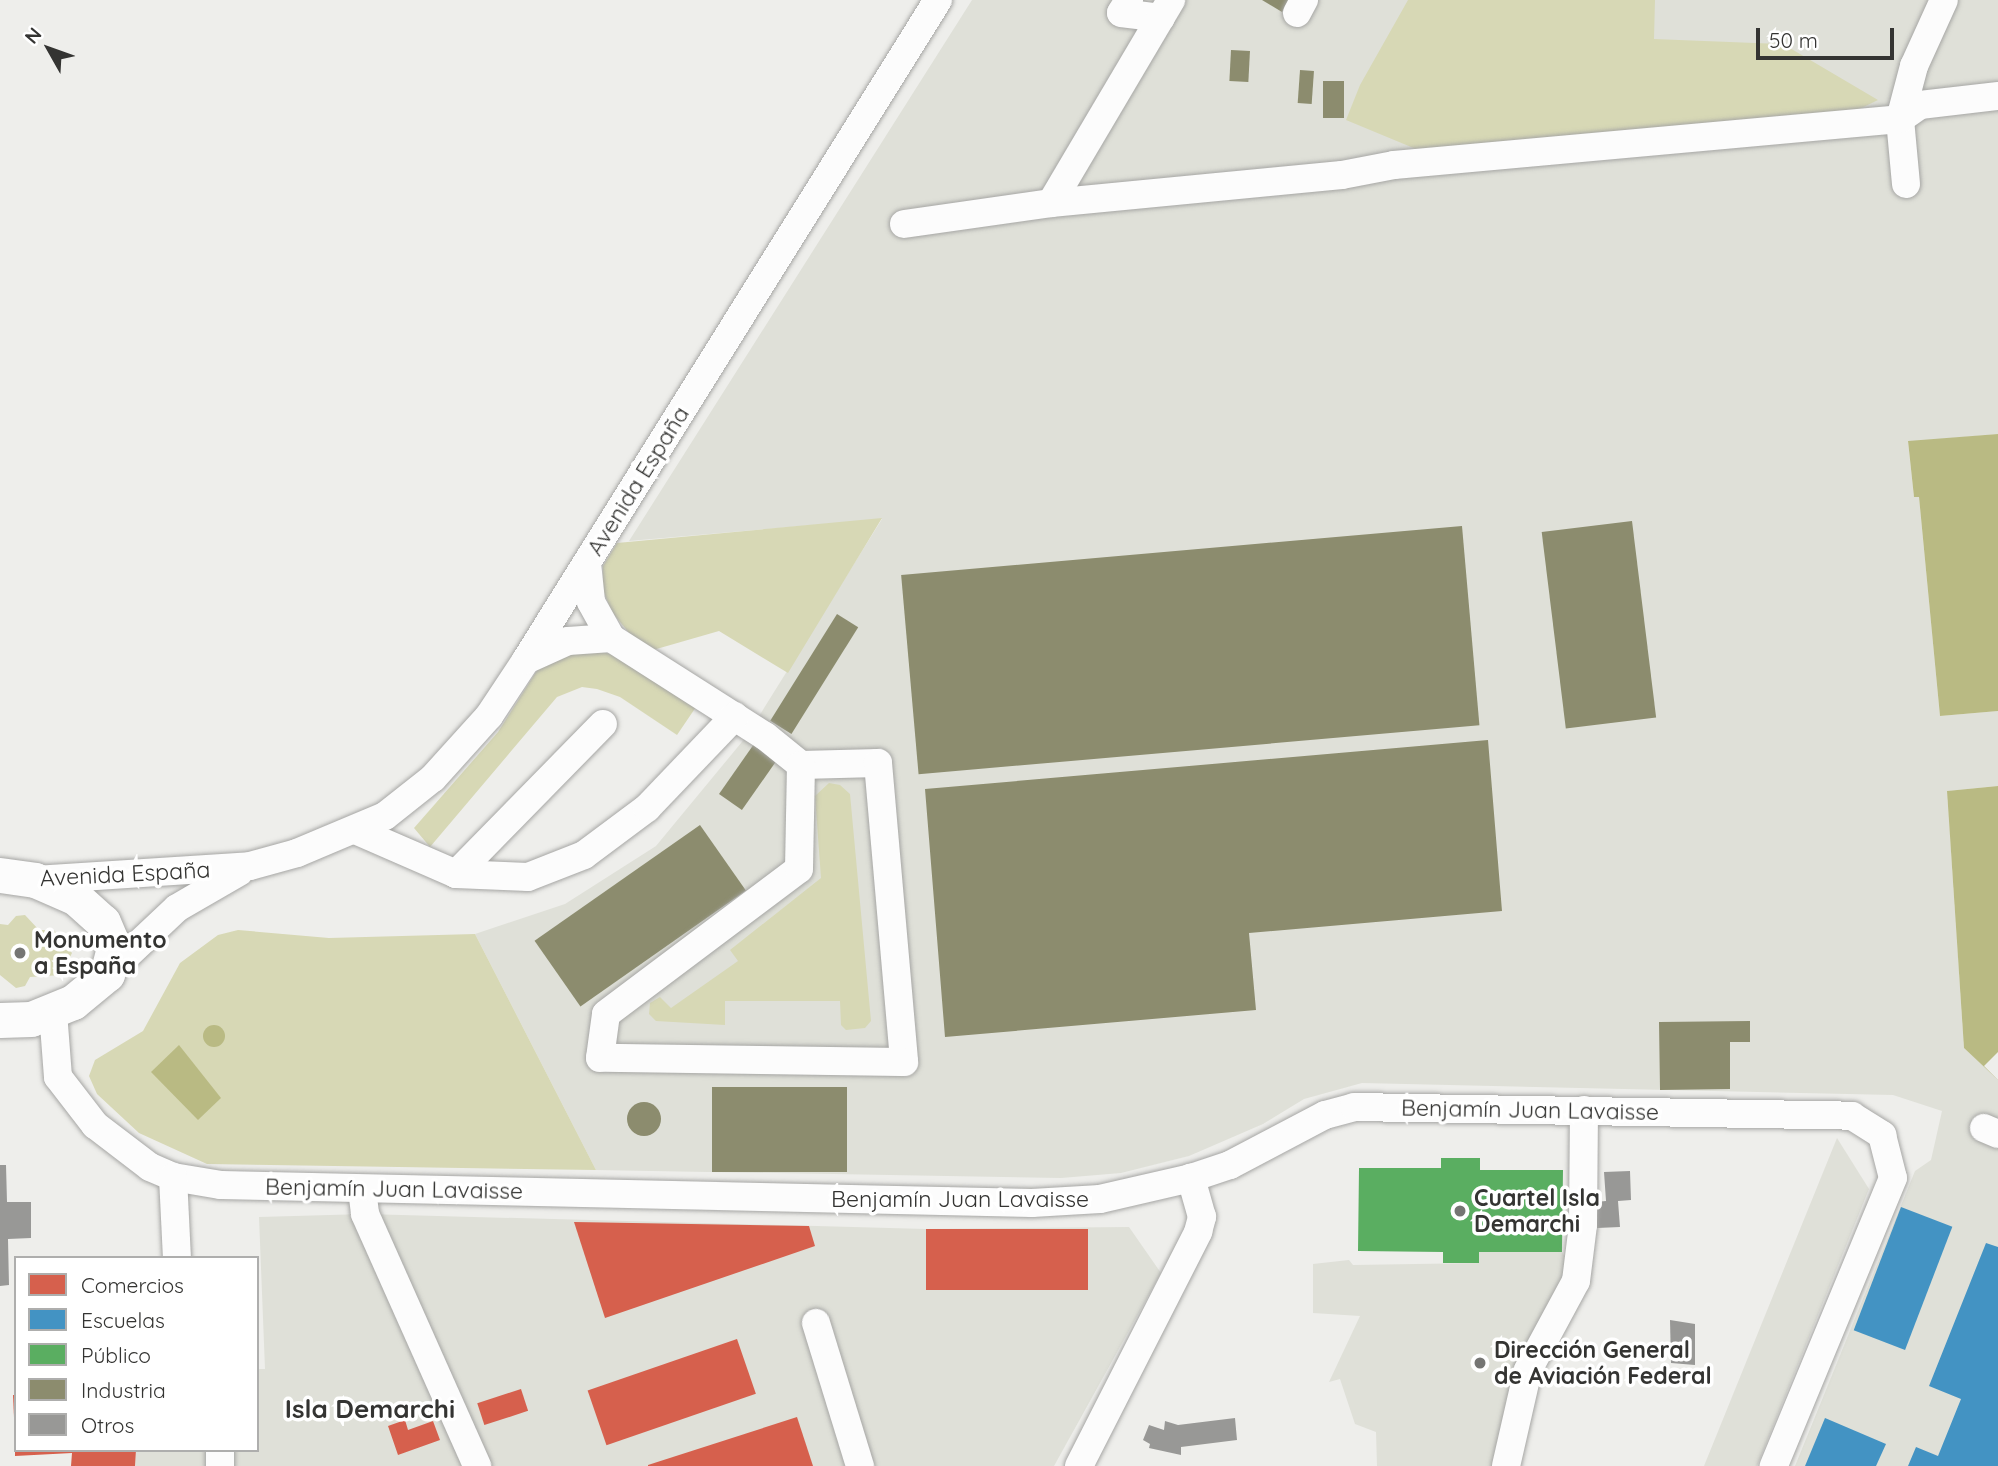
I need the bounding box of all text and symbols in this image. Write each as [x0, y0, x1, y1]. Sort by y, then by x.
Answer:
north arrow [14, 14, 84, 84]
scale bar [1760, 14, 1898, 58]
text: N [19, 22, 47, 49]
text: 50 m [1769, 27, 1818, 53]
street label: Avenida España [581, 401, 695, 561]
street label: Avenida España [39, 856, 211, 892]
place label: Monumento a España [34, 926, 167, 980]
marker: Monumento a España [12, 945, 28, 961]
street label: Benjamín Juan Lavaisse [1401, 1094, 1659, 1126]
street label: Benjamín Juan Lavaisse [265, 1173, 523, 1205]
place label: Cuartel Isla Demarchi [1474, 1184, 1600, 1238]
street label: Benjamín Juan Lavaisse [831, 1185, 1089, 1213]
marker: Cuartel Isla Demarchi [1452, 1203, 1468, 1219]
legend [14, 1256, 259, 1452]
text: Comercios [81, 1272, 184, 1298]
text: Escuelas [81, 1307, 165, 1333]
place label: Dirección General de Aviación Federal [1494, 1336, 1712, 1390]
text: Público [81, 1342, 151, 1368]
marker: Dirección General de Aviación Federal [1472, 1355, 1488, 1371]
text: Industria [81, 1377, 166, 1403]
district label: Isla Demarchi [285, 1393, 455, 1425]
text: Otros [81, 1412, 134, 1438]

